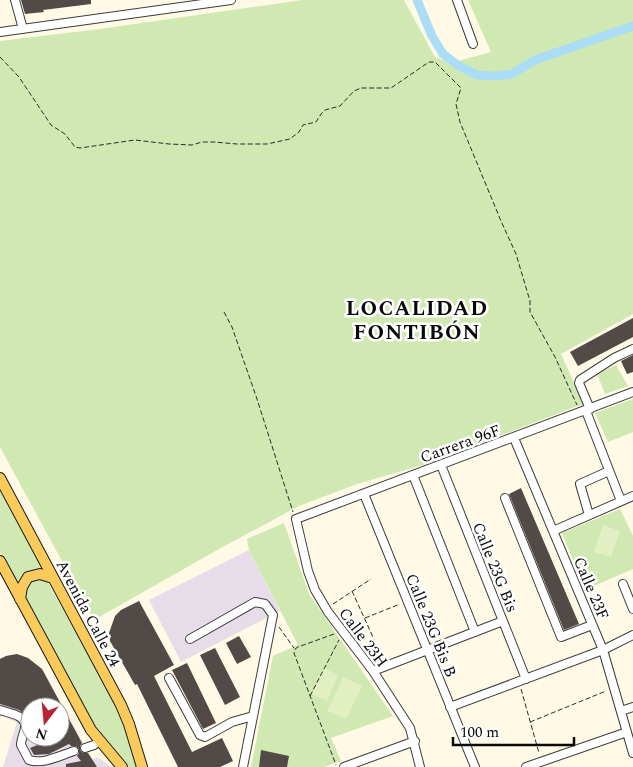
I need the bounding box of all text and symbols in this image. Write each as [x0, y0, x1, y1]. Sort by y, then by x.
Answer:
district label: LOCALIDAD FONTIBÓN [346, 293, 488, 349]
street label: Carrera 96F [417, 418, 504, 470]
street label: Calle 23G Bis [466, 519, 524, 616]
street label: Calle 23F [567, 553, 615, 624]
street label: Avenida Calle 24 [50, 556, 126, 671]
street label: Calle 23G Bis B [399, 570, 463, 681]
street label: Calle 23H [333, 603, 394, 673]
north arrow [20, 697, 70, 747]
scale bar [453, 714, 574, 746]
text: 100 m [460, 721, 499, 744]
text: N [33, 722, 50, 746]

